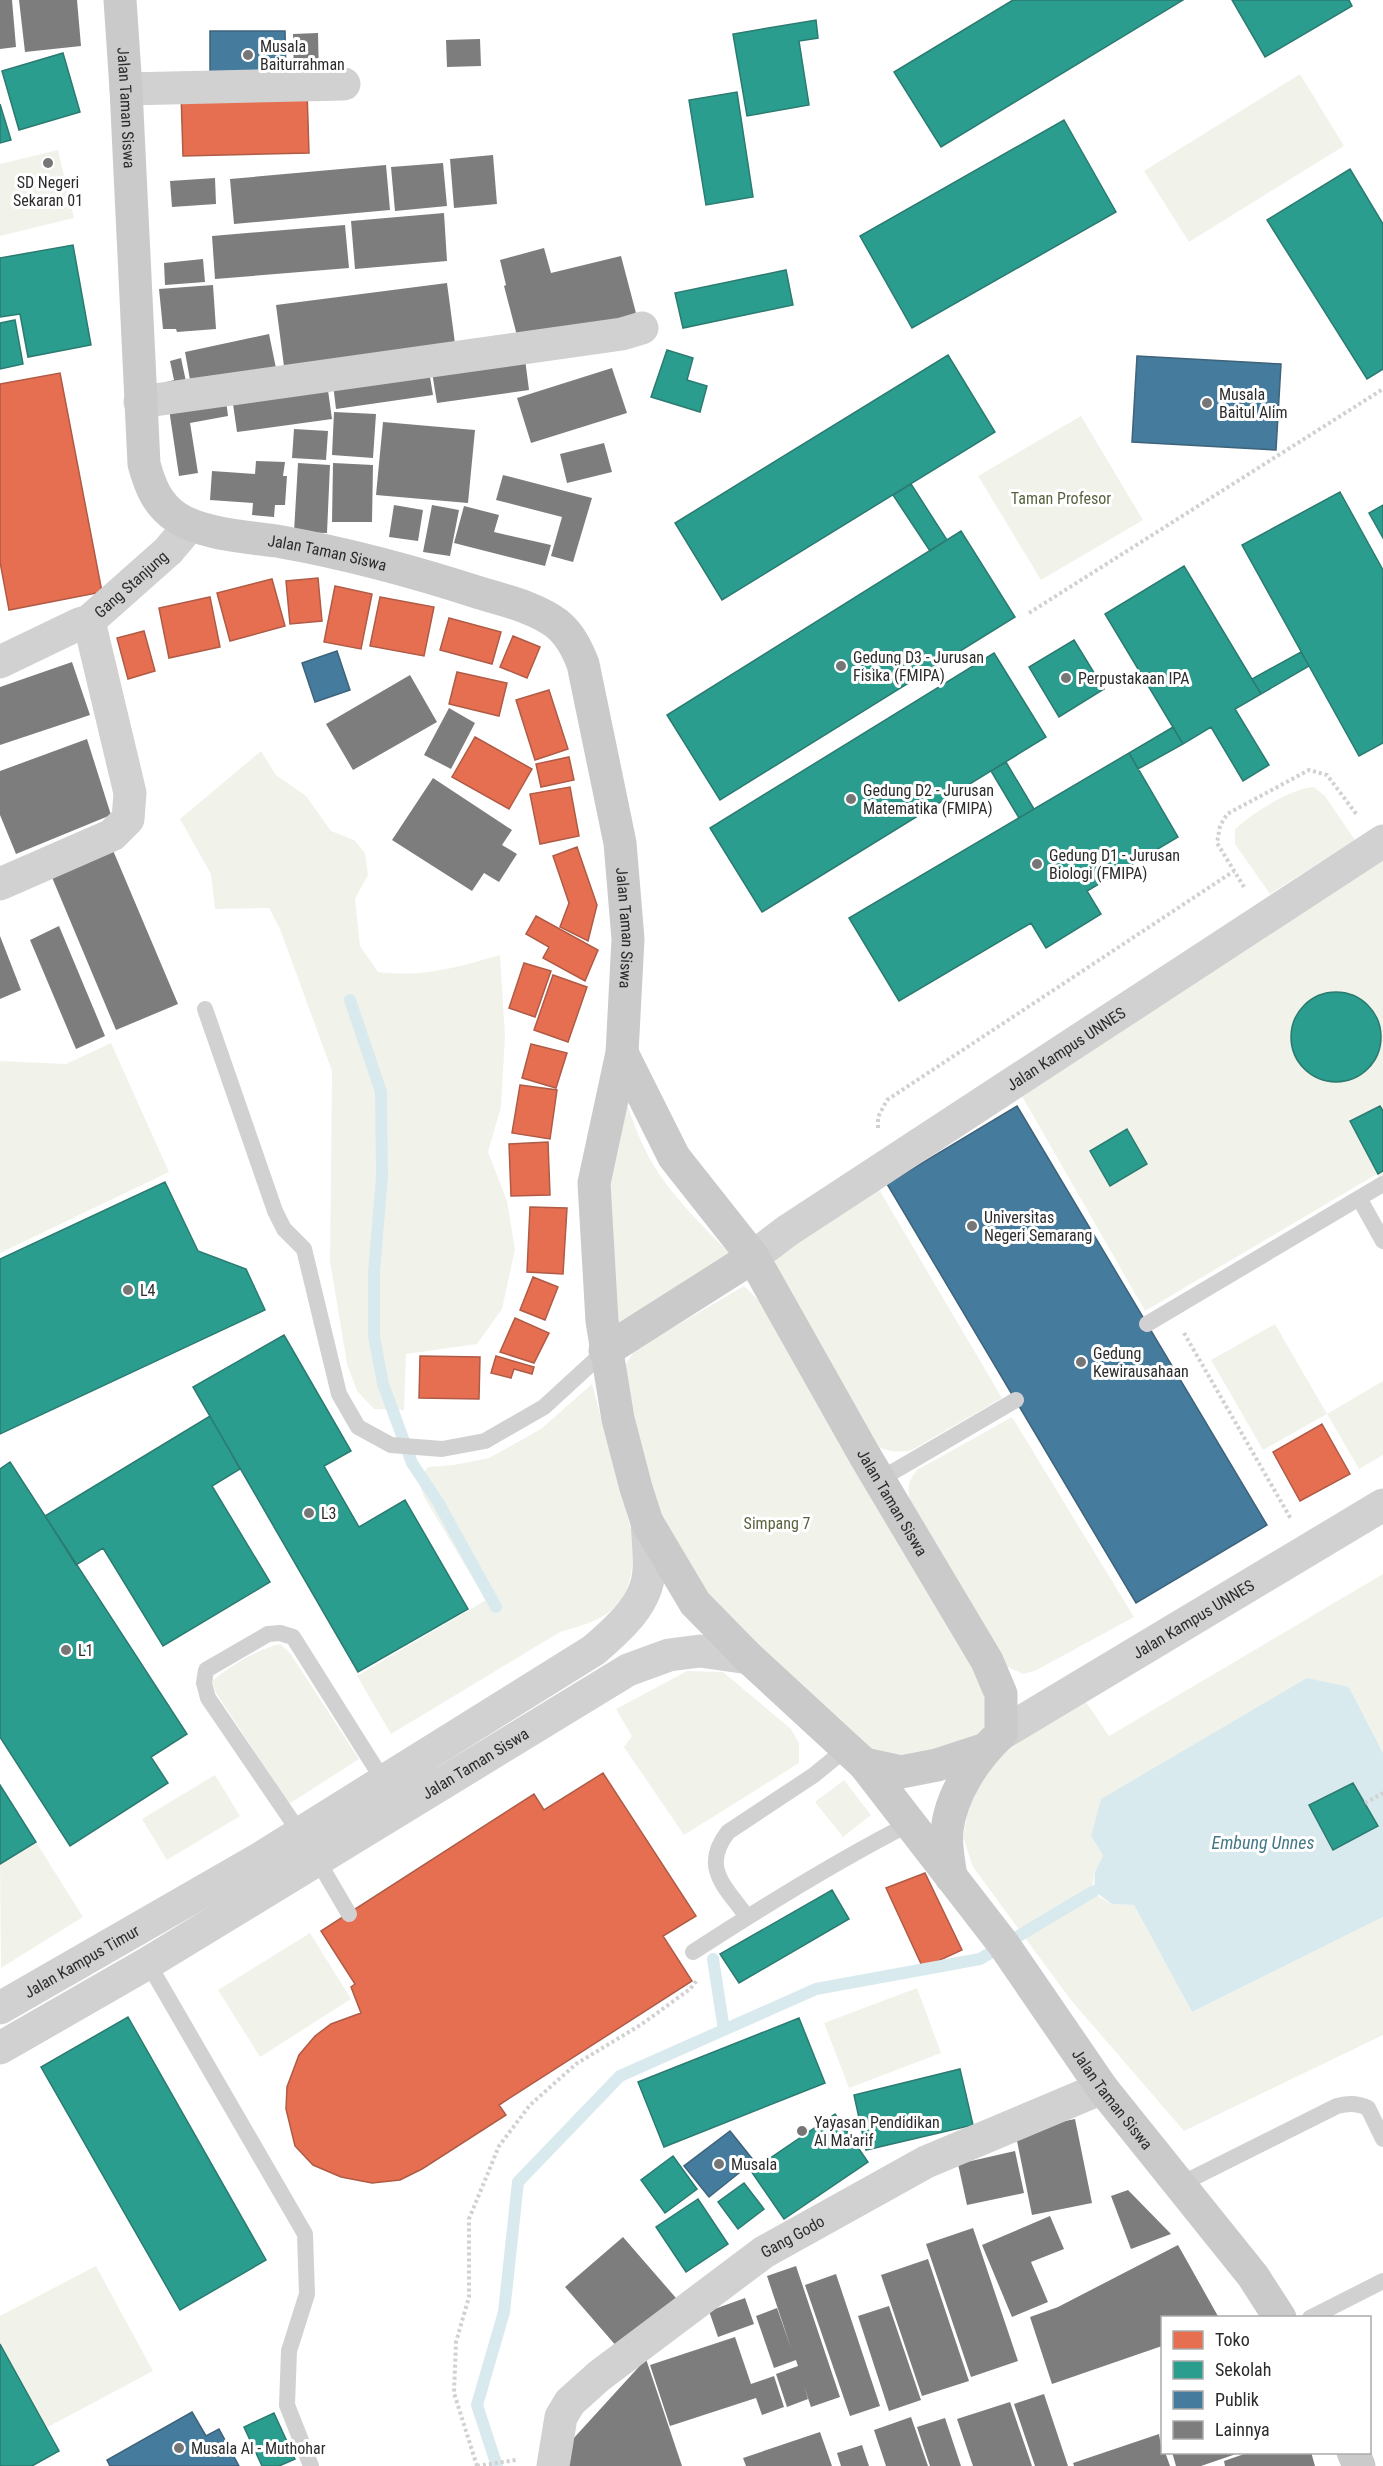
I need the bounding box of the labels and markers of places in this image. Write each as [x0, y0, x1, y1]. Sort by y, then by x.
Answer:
place label: Musala Baiturrahman [260, 37, 345, 74]
marker: Musala Baiturrahman [241, 48, 255, 62]
marker: SD Negeri Sekaran 01 [41, 156, 55, 170]
place label: SD Negeri Sekaran 01 [13, 173, 83, 210]
place label: Musala Baitul Alim [1219, 385, 1288, 422]
marker: Musala Baitul Alim [1200, 396, 1214, 410]
place label: Gedung D3 - Jurusan Fisika (FMIPA) [853, 648, 984, 685]
marker: Gedung D3 - Jurusan Fisika (FMIPA) [834, 659, 848, 673]
place label: Perpustakaan IPA [1078, 669, 1189, 688]
marker: Perpustakaan IPA [1059, 671, 1073, 685]
place label: Gedung D2 - Jurusan Matematika (FMIPA) [863, 781, 994, 818]
marker: Gedung D2 - Jurusan Matematika (FMIPA) [844, 792, 858, 806]
place label: Gedung D1 - Jurusan Biologi (FMIPA) [1049, 846, 1180, 883]
marker: Gedung D1 - Jurusan Biologi (FMIPA) [1030, 857, 1044, 871]
place label: Universitas Negeri Semarang [984, 1208, 1092, 1245]
marker: Universitas Negeri Semarang [965, 1219, 979, 1233]
place label: L4 [140, 1281, 156, 1300]
marker: L4 [121, 1283, 135, 1297]
place label: Gedung Kewirausahaan [1093, 1344, 1189, 1381]
marker: Gedung Kewirausahaan [1074, 1355, 1088, 1369]
place label: L3 [321, 1504, 337, 1523]
marker: L3 [302, 1506, 316, 1520]
place label: L1 [78, 1641, 94, 1660]
marker: L1 [59, 1643, 73, 1657]
place label: Yayasan Pendidikan Al Ma'arif [814, 2113, 940, 2150]
marker: Yayasan Pendidikan Al Ma'arif [795, 2124, 809, 2138]
place label: Musala [731, 2155, 777, 2174]
marker: Musala [712, 2157, 726, 2171]
place label: Musala Al - Muthohar [191, 2439, 326, 2458]
marker: Musala Al - Muthohar [172, 2441, 186, 2455]

